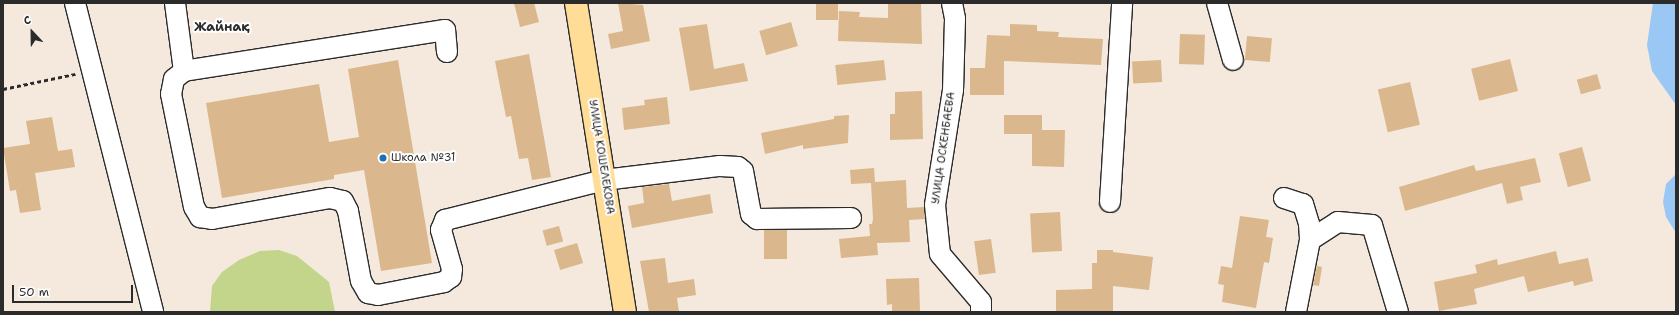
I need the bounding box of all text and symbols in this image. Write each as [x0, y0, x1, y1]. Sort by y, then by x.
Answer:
north arrow [12, 12, 52, 52]
text: С [21, 12, 33, 29]
district label: Жайнақ [194, 19, 250, 35]
street label: УЛИЦА ОСКЕНБАЕВА [930, 91, 958, 205]
street label: УЛИЦА КОШЕЛЕКОВА [585, 99, 617, 215]
place label: Школа №31 [391, 151, 455, 165]
marker: Школа №31 [378, 153, 388, 163]
scale bar [14, 277, 135, 303]
text: 50 m [19, 284, 49, 300]

